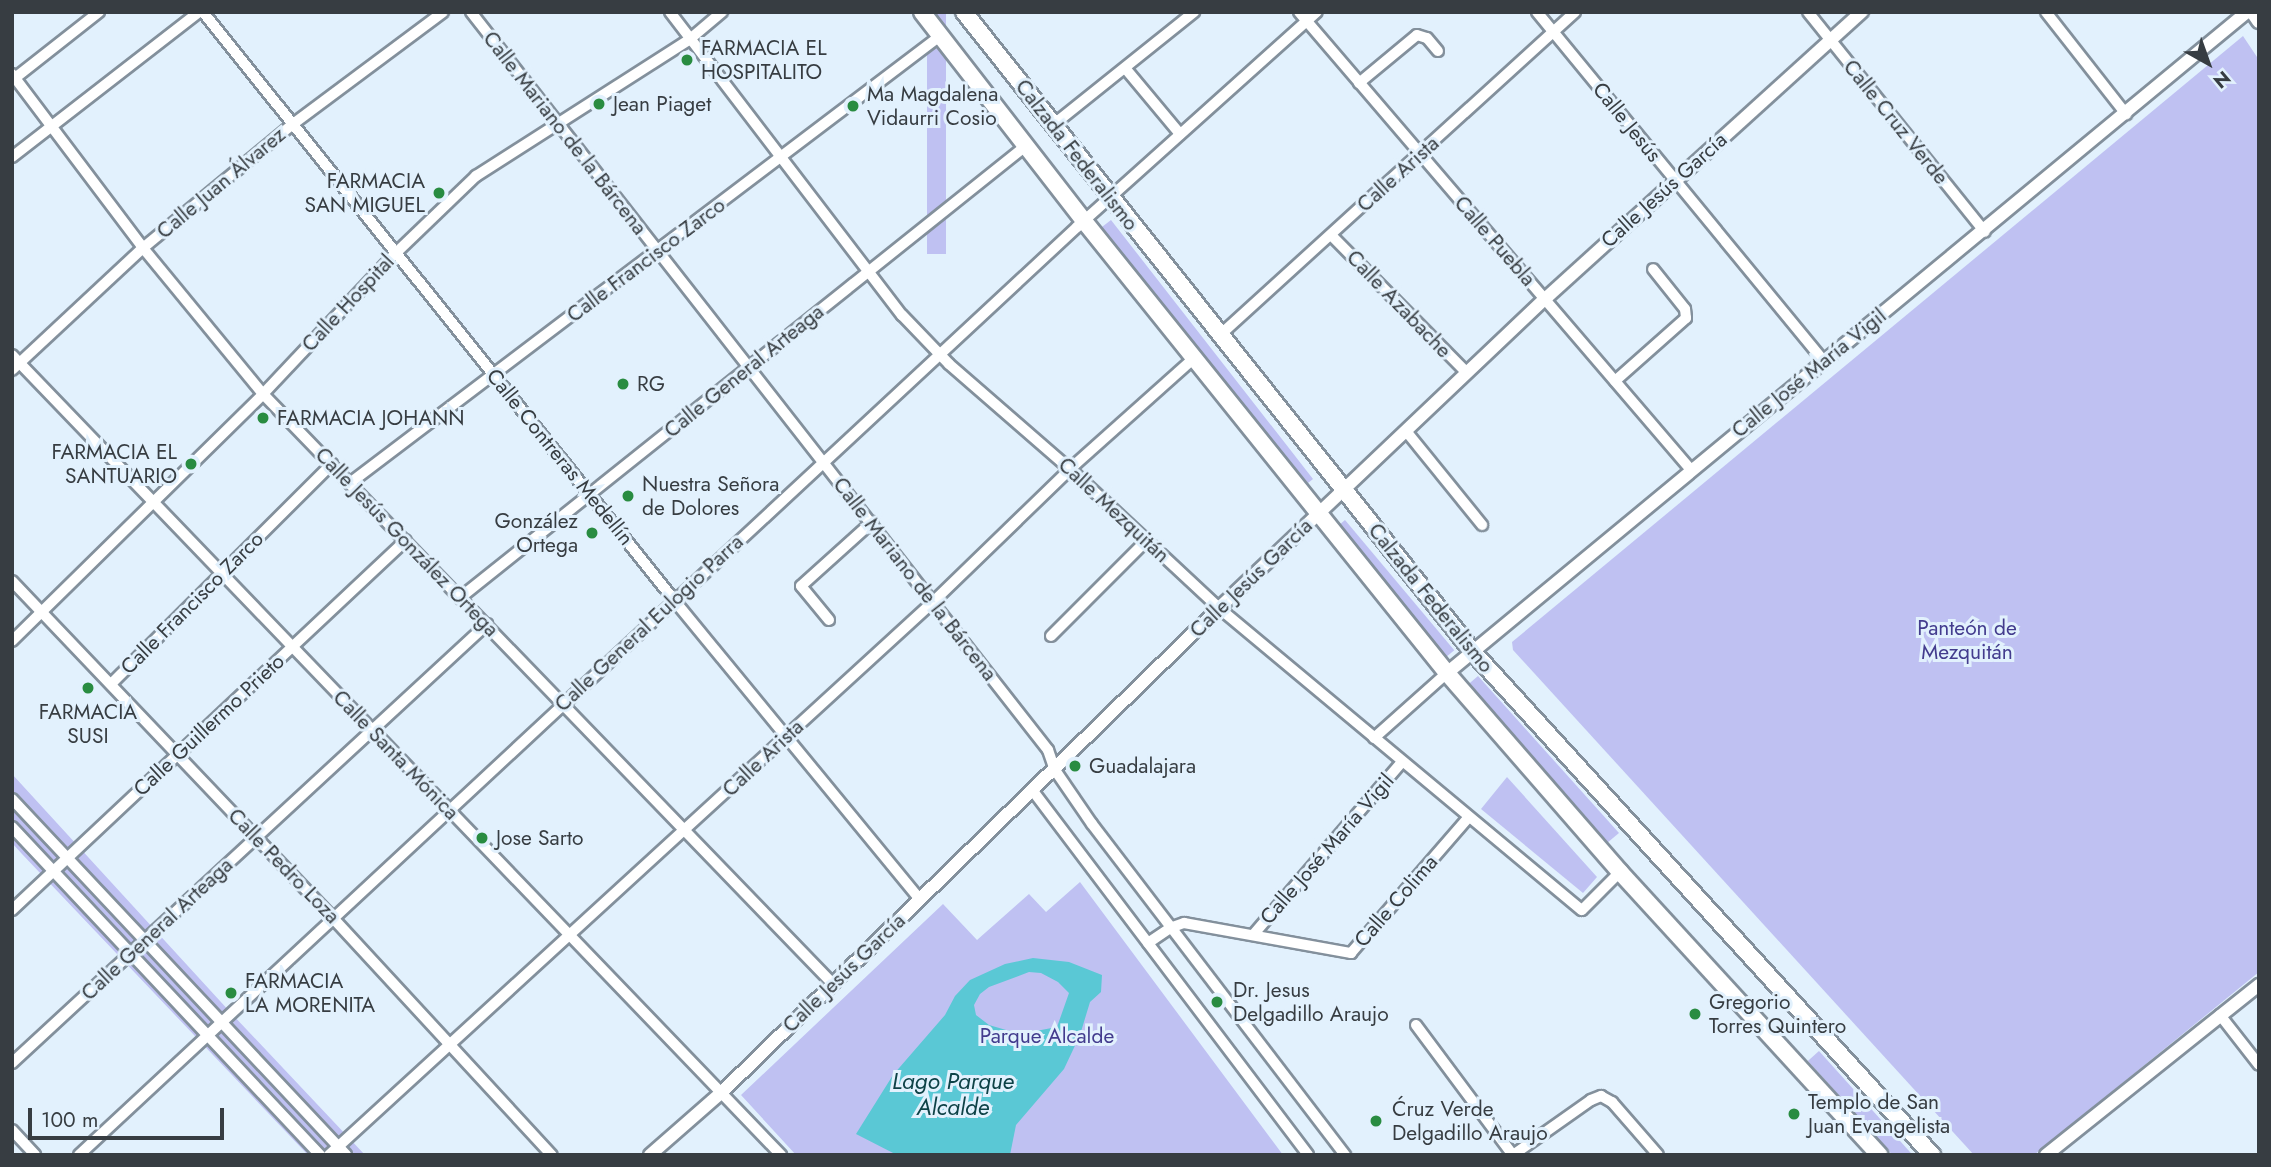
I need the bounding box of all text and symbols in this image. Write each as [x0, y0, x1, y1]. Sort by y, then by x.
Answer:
street label: Calle Mariano de la Bárcena [478, 26, 652, 240]
north arrow [2173, 28, 2243, 98]
place label: FARMACIA EL HOSPITALITO [701, 35, 827, 85]
marker: FARMACIA EL HOSPITALITO [679, 52, 695, 68]
street label: Calle Cruz Verde [1838, 55, 1954, 189]
text: N [2207, 64, 2236, 95]
street label: Calzada Federalismo [1010, 74, 1144, 236]
street label: Calle Jesús [1587, 77, 1667, 167]
place label: Ma Magdalena Vidaurri Cosio [867, 81, 998, 131]
place label: Jean Piaget [613, 91, 711, 117]
marker: Jean Piaget [591, 96, 607, 112]
marker: Ma Magdalena Vidaurri Cosio [845, 98, 861, 114]
street label: Calle Juan Álvarez [152, 122, 290, 244]
street label: Calle Jesús García [1596, 127, 1732, 253]
street label: Calle Arista [1352, 131, 1444, 217]
place label: FARMACIA SAN MIGUEL [304, 168, 425, 218]
marker: FARMACIA SAN MIGUEL [431, 185, 447, 201]
street label: Calle Puebla [1449, 191, 1541, 291]
street label: Calle Francisco Zarco [562, 192, 730, 328]
street label: Calle Azabache [1341, 245, 1457, 363]
street label: Calle Hospital [297, 249, 399, 357]
street label: Calle General Arteaga [659, 299, 829, 443]
street label: Calle José María Vigil [1727, 303, 1891, 443]
street label: Calle Contreras Medellín [481, 364, 639, 550]
place label: RG [637, 371, 665, 397]
marker: RG [615, 376, 631, 392]
place label: FARMACIA JOHANN [277, 405, 465, 431]
marker: FARMACIA JOHANN [255, 410, 271, 426]
place label: FARMACIA EL SANTUARIO [51, 439, 177, 489]
street label: Calle Jesús González Ortega [310, 442, 504, 642]
street label: Calle Mezquitán [1053, 452, 1175, 568]
marker: FARMACIA EL SANTUARIO [183, 456, 199, 472]
place label: Nuestra Señora de Dolores [642, 471, 779, 521]
street label: Calle Mariano de la Bárcena [828, 472, 1002, 686]
marker: Nuestra Señora de Dolores [620, 488, 636, 504]
place label: González Ortega [494, 508, 578, 558]
street label: Calle Jesús García [1185, 513, 1317, 643]
street label: Calzada Federalismo [1363, 518, 1499, 678]
marker: González Ortega [584, 525, 600, 541]
street label: Calle Francisco Zarco [115, 526, 269, 680]
street label: Calle General Eulogio Parra [550, 529, 748, 717]
park label: Panteón de Mezquitán [1917, 615, 2017, 665]
street label: Calle Guillermo Prieto [128, 649, 290, 801]
marker: FARMACIA SUSI [80, 680, 96, 696]
street label: Calle Santa Mónica [328, 685, 464, 825]
place label: FARMACIA SUSI [39, 699, 137, 749]
street label: Calle Arista [717, 714, 809, 802]
place label: Guadalajara [1089, 753, 1196, 779]
marker: Guadalajara [1067, 758, 1083, 774]
street label: Calle José María Vigil [1255, 769, 1399, 929]
street label: Calle Pedro Loza [223, 803, 345, 929]
place label: Jose Sarto [496, 825, 583, 851]
marker: Jose Sarto [474, 830, 490, 846]
street label: Calle Colima [1349, 850, 1443, 952]
street label: Calle General Arteaga [76, 852, 238, 1006]
street label: Calle Jesús García [778, 908, 910, 1038]
place label: FARMACIA LA MORENITA [245, 968, 375, 1018]
place label: Dr. Jesus Delgadillo Araujo [1233, 977, 1389, 1027]
marker: FARMACIA LA MORENITA [223, 985, 239, 1001]
place label: Gregorio Torres Quintero [1709, 989, 1846, 1039]
marker: Dr. Jesus Delgadillo Araujo [1207, 992, 1227, 1012]
marker: Gregorio Torres Quintero [1687, 1006, 1703, 1022]
park label: Parque Alcalde [980, 1023, 1114, 1049]
water label: Lago Parque Alcalde [892, 1067, 1014, 1121]
place label: Templo de San Juan Evangelista [1808, 1089, 1950, 1139]
scale bar [32, 1094, 228, 1138]
place label: Ćruz Verde Delgadillo Araujo [1392, 1096, 1548, 1146]
text: 100 m [41, 1105, 98, 1135]
marker: Templo de San Juan Evangelista [1786, 1106, 1802, 1122]
marker: Ćruz Verde Delgadillo Araujo [1366, 1111, 1386, 1131]

